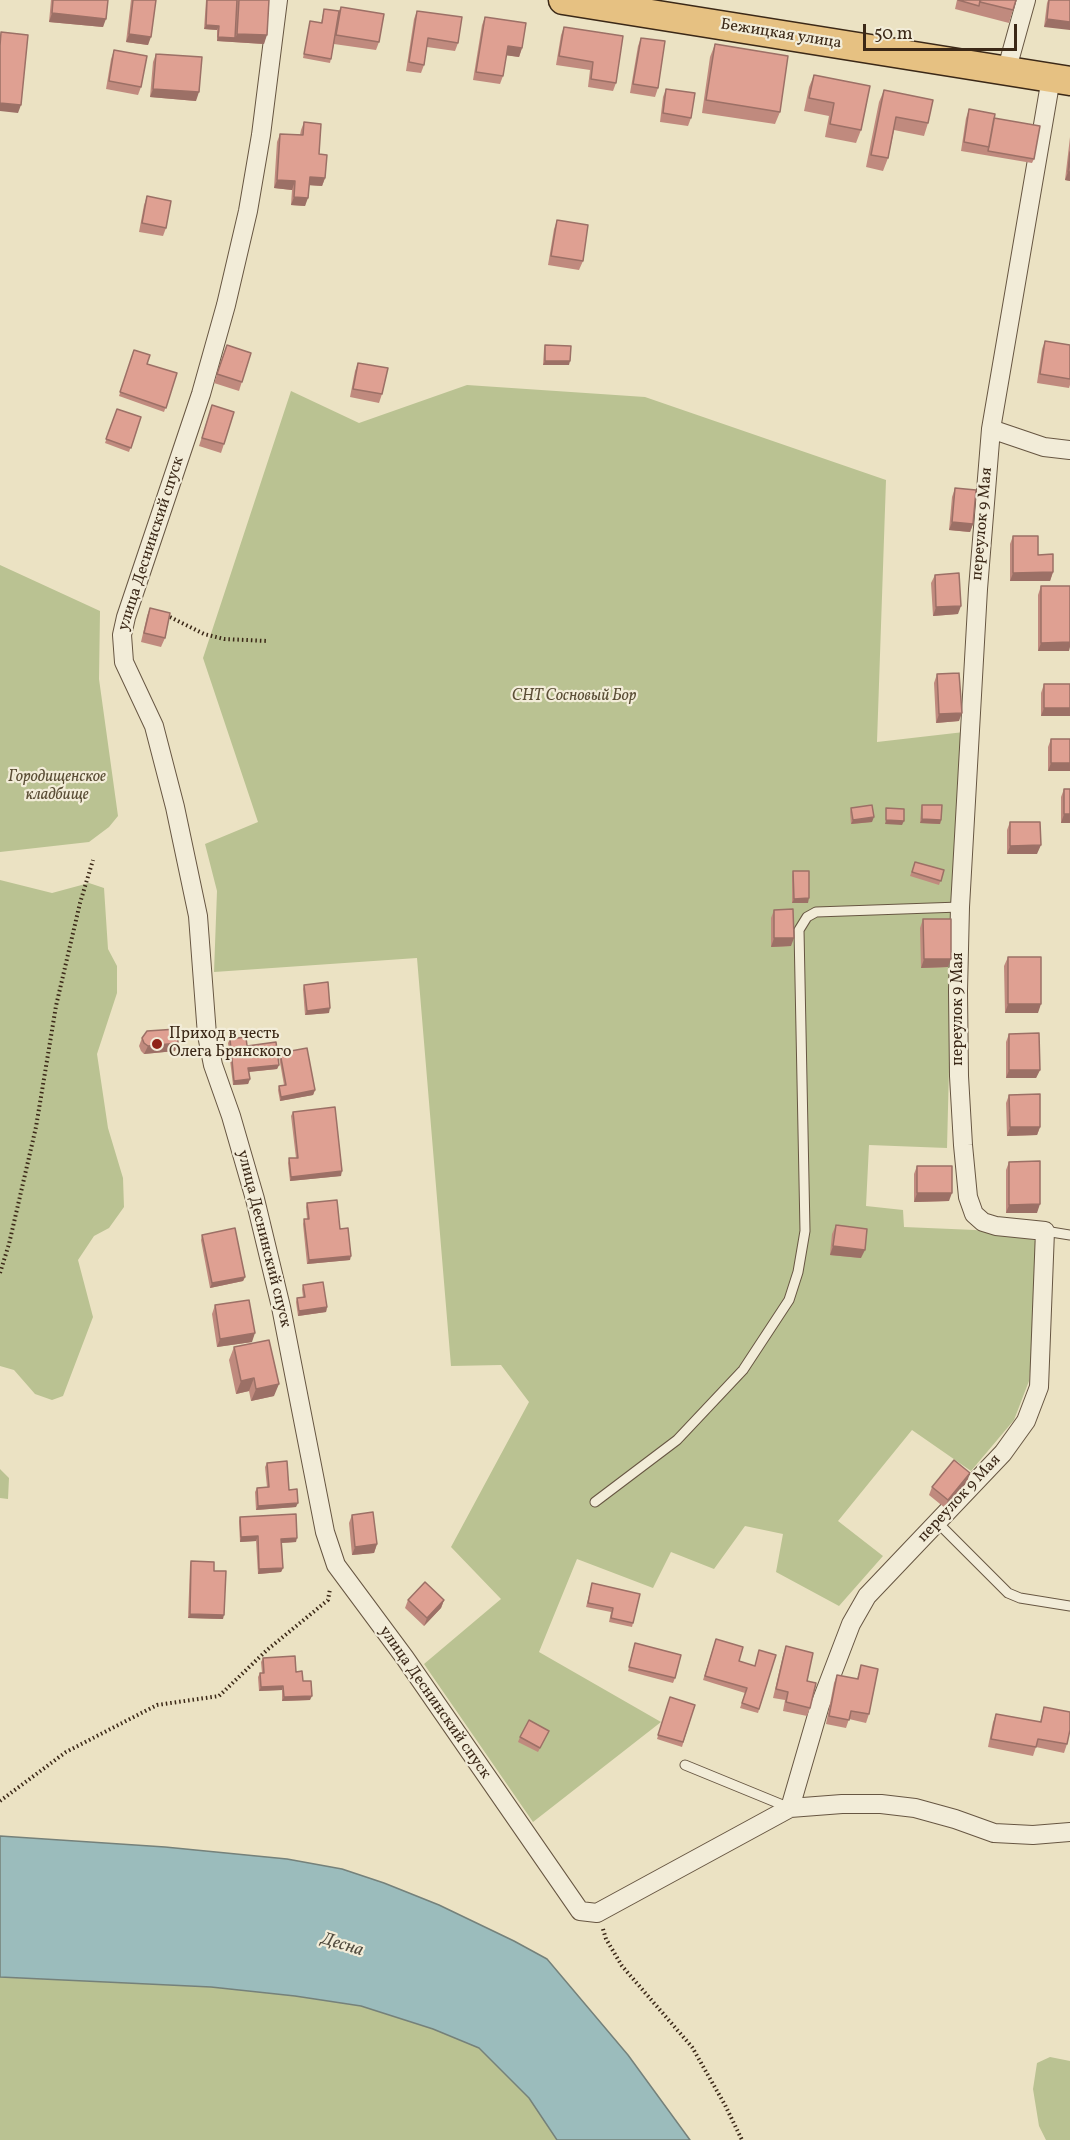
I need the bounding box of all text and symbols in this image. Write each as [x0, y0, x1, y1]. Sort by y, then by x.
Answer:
scale bar [866, 12, 1020, 50]
street label: Бежицкая улица [719, 16, 843, 54]
text: 50 m [874, 22, 913, 47]
street label: улица Деснинский спуск [115, 454, 189, 634]
street label: переулок 9 Мая [968, 467, 998, 581]
park label: СНТ Сосновый Бор [512, 687, 636, 707]
park label: Городищенское кладбище [8, 768, 106, 806]
street label: переулок 9 Мая [949, 952, 969, 1066]
place label: Приход в честь Олега Брянского [169, 1025, 291, 1063]
marker: Приход в честь Олега Брянского [150, 1037, 164, 1051]
street label: улица Деснинский спуск [232, 1148, 294, 1330]
street label: переулок 9 Мая [914, 1451, 1006, 1547]
street label: улица Деснинский спуск [374, 1623, 494, 1783]
water label: Десна [318, 1929, 366, 1963]

